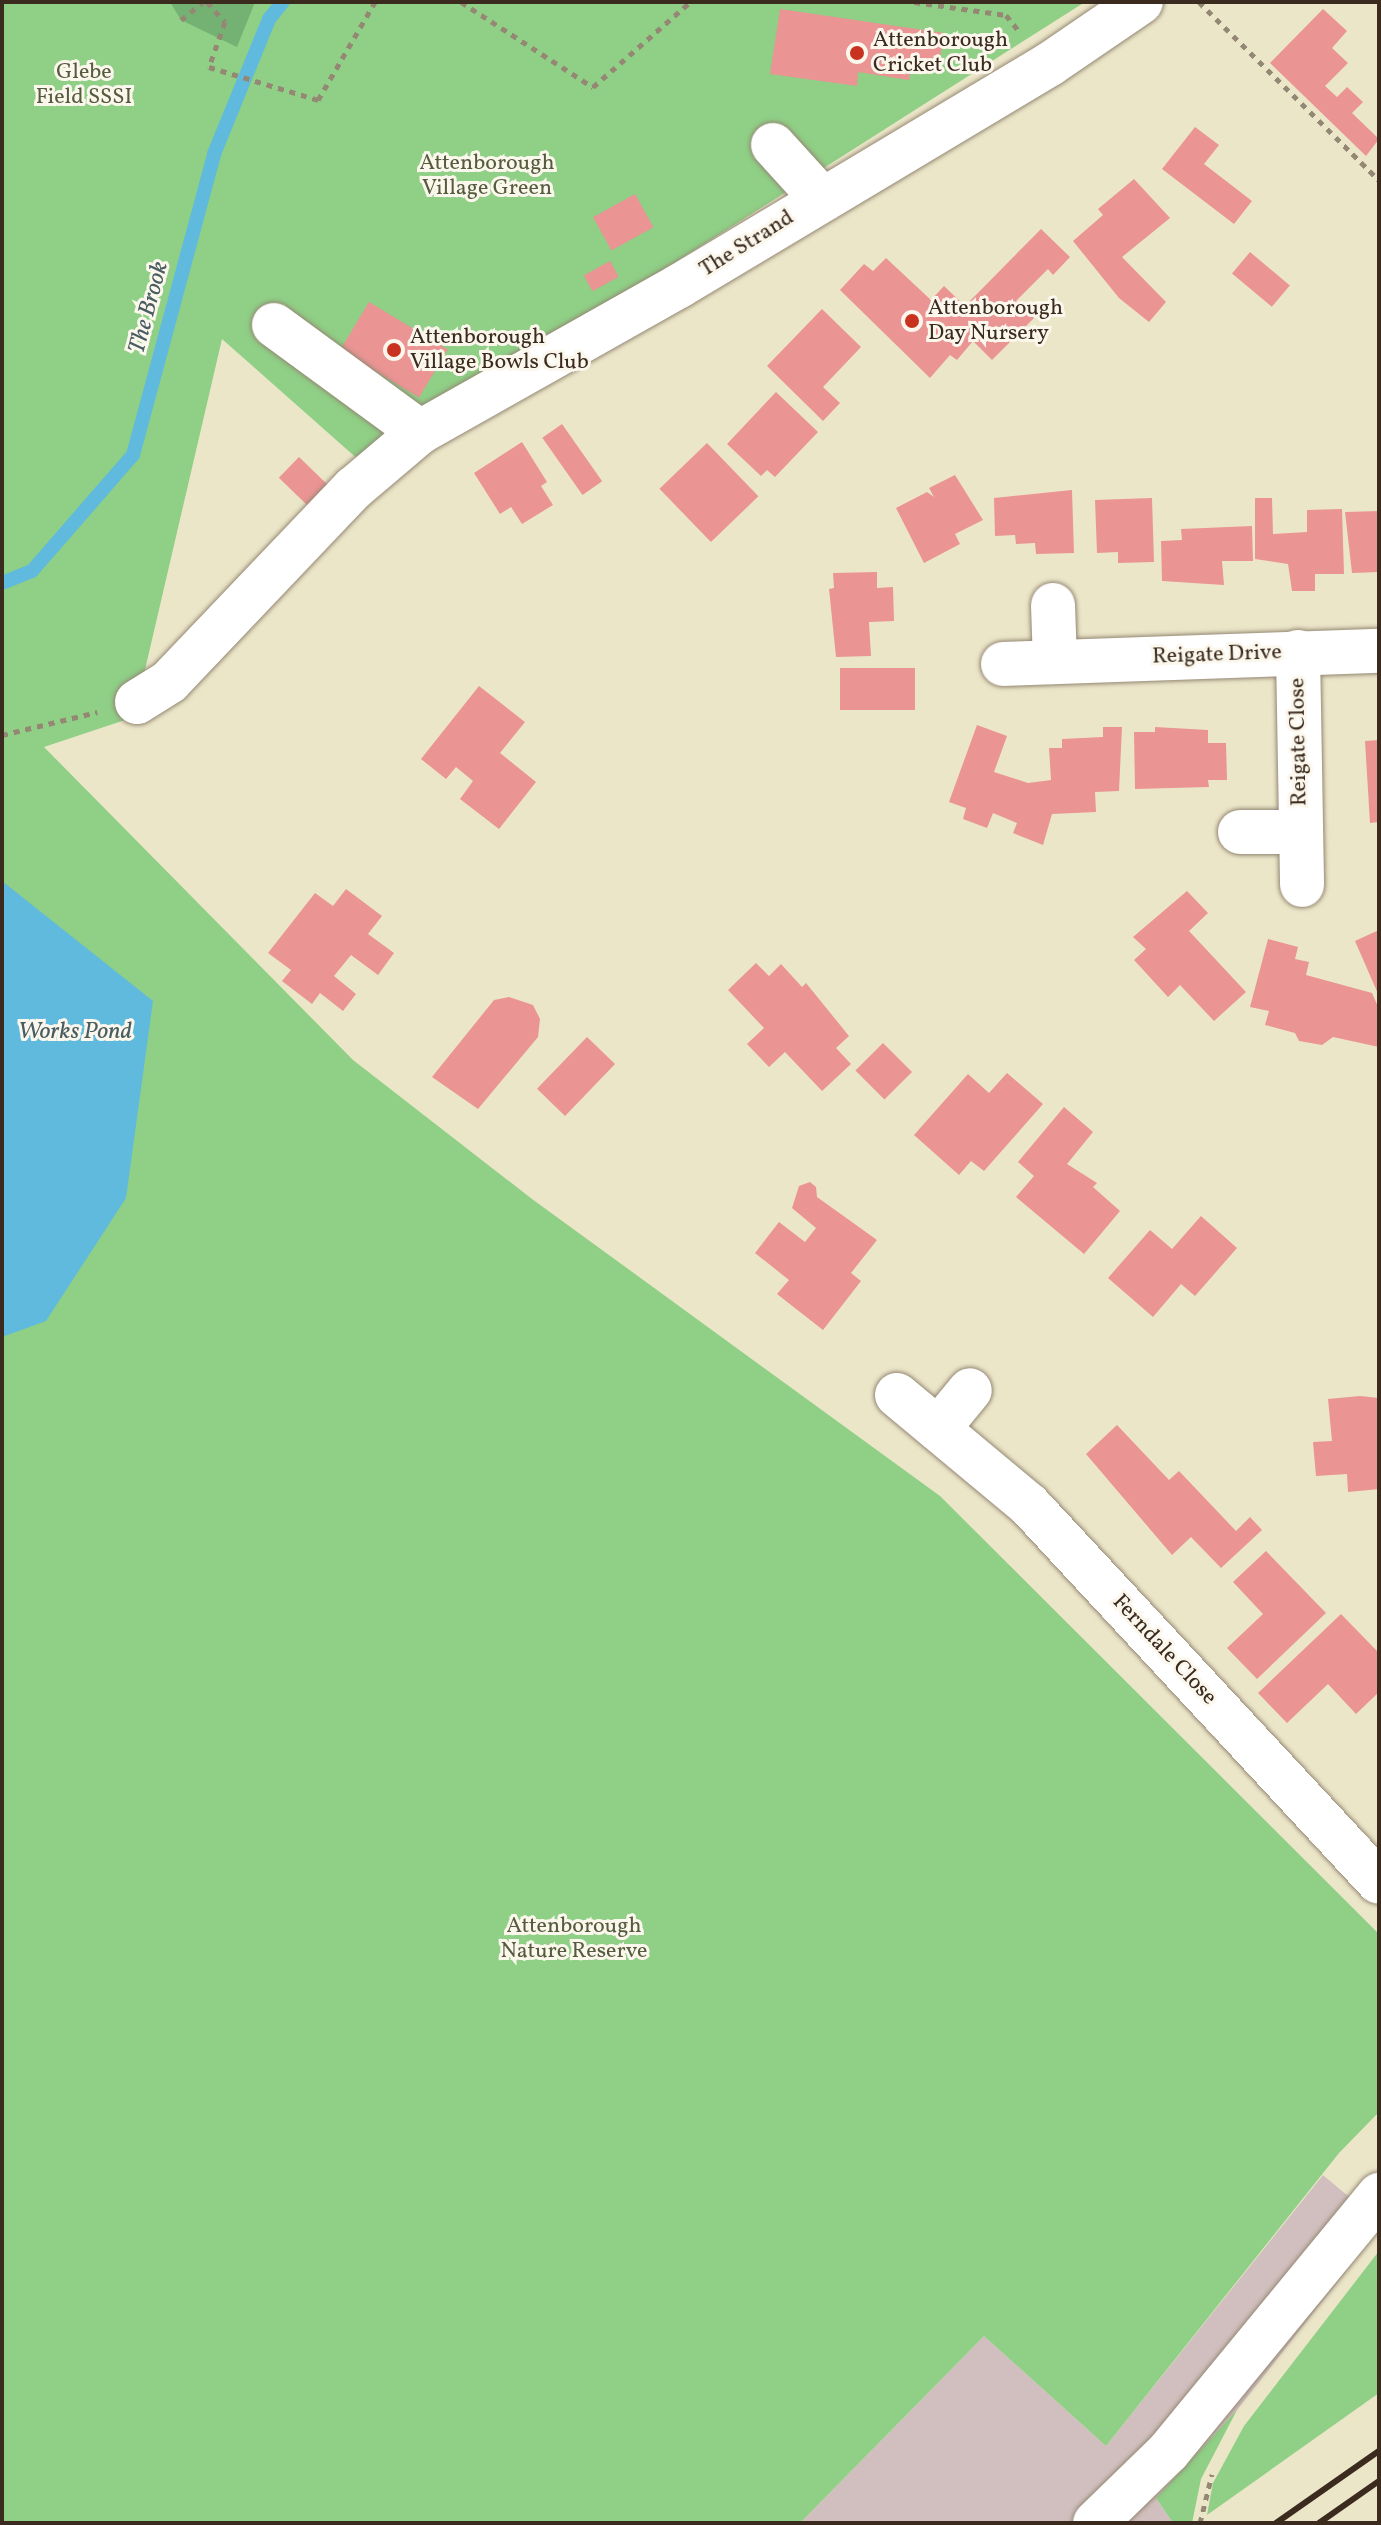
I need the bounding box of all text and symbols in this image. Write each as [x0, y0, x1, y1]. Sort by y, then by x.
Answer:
place label: Attenborough Cricket Club [873, 27, 1008, 78]
marker: Attenborough Cricket Club [848, 44, 866, 62]
park label: Glebe Field SSSI [36, 59, 132, 110]
park label: Attenborough Village Green [419, 150, 555, 202]
street label: The Strand [695, 205, 799, 283]
water label: The Brook [124, 259, 176, 357]
place label: Attenborough Day Nursery [928, 295, 1063, 346]
marker: Attenborough Day Nursery [903, 312, 921, 330]
place label: Attenborough Village Bowls Club [410, 324, 589, 376]
marker: Attenborough Village Bowls Club [385, 341, 403, 359]
street label: Reigate Drive [1152, 640, 1282, 670]
street label: Reigate Close [1285, 678, 1313, 806]
water label: Works Pond [18, 1019, 132, 1047]
street label: Ferndale Close [1106, 1589, 1222, 1711]
park label: Attenborough Nature Reserve [500, 1913, 648, 1964]

